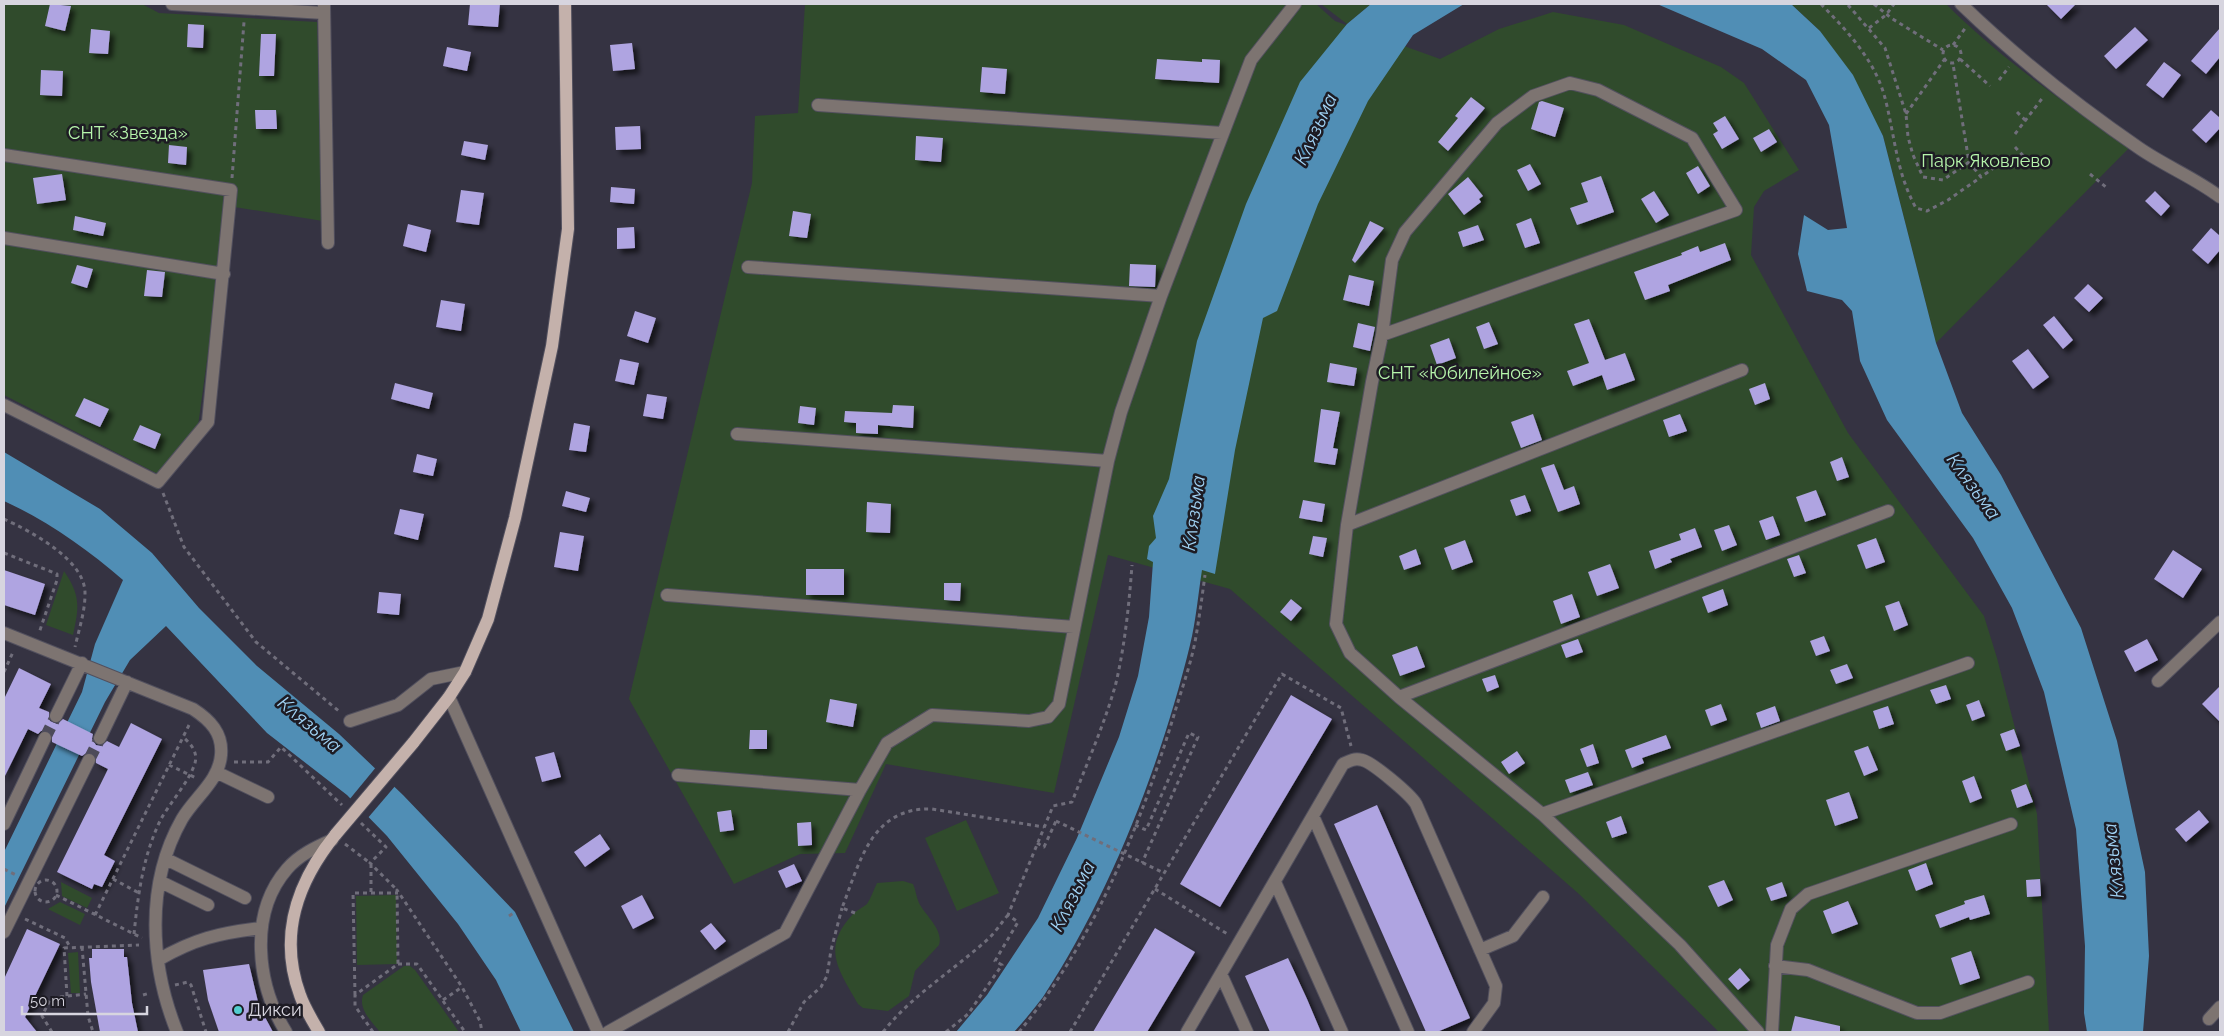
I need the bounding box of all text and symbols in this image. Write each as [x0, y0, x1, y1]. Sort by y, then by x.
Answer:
water label: Клязьма [1289, 90, 1341, 168]
park label: СНТ «Звезда» [68, 122, 188, 143]
park label: Парк Яковлево [1921, 150, 2051, 171]
park label: СНТ «Юбилейное» [1378, 362, 1542, 383]
water label: Клязьма [1943, 449, 2005, 523]
water label: Клязьма [1177, 474, 1209, 552]
water label: Клязьма [274, 691, 346, 757]
water label: Клязьма [2098, 822, 2128, 900]
water label: Клязьма [1045, 857, 1099, 935]
scale bar [22, 984, 148, 1016]
text: 50 m [30, 992, 65, 1010]
place label: Дикси [248, 999, 302, 1020]
marker: Дикси [232, 1004, 244, 1016]

